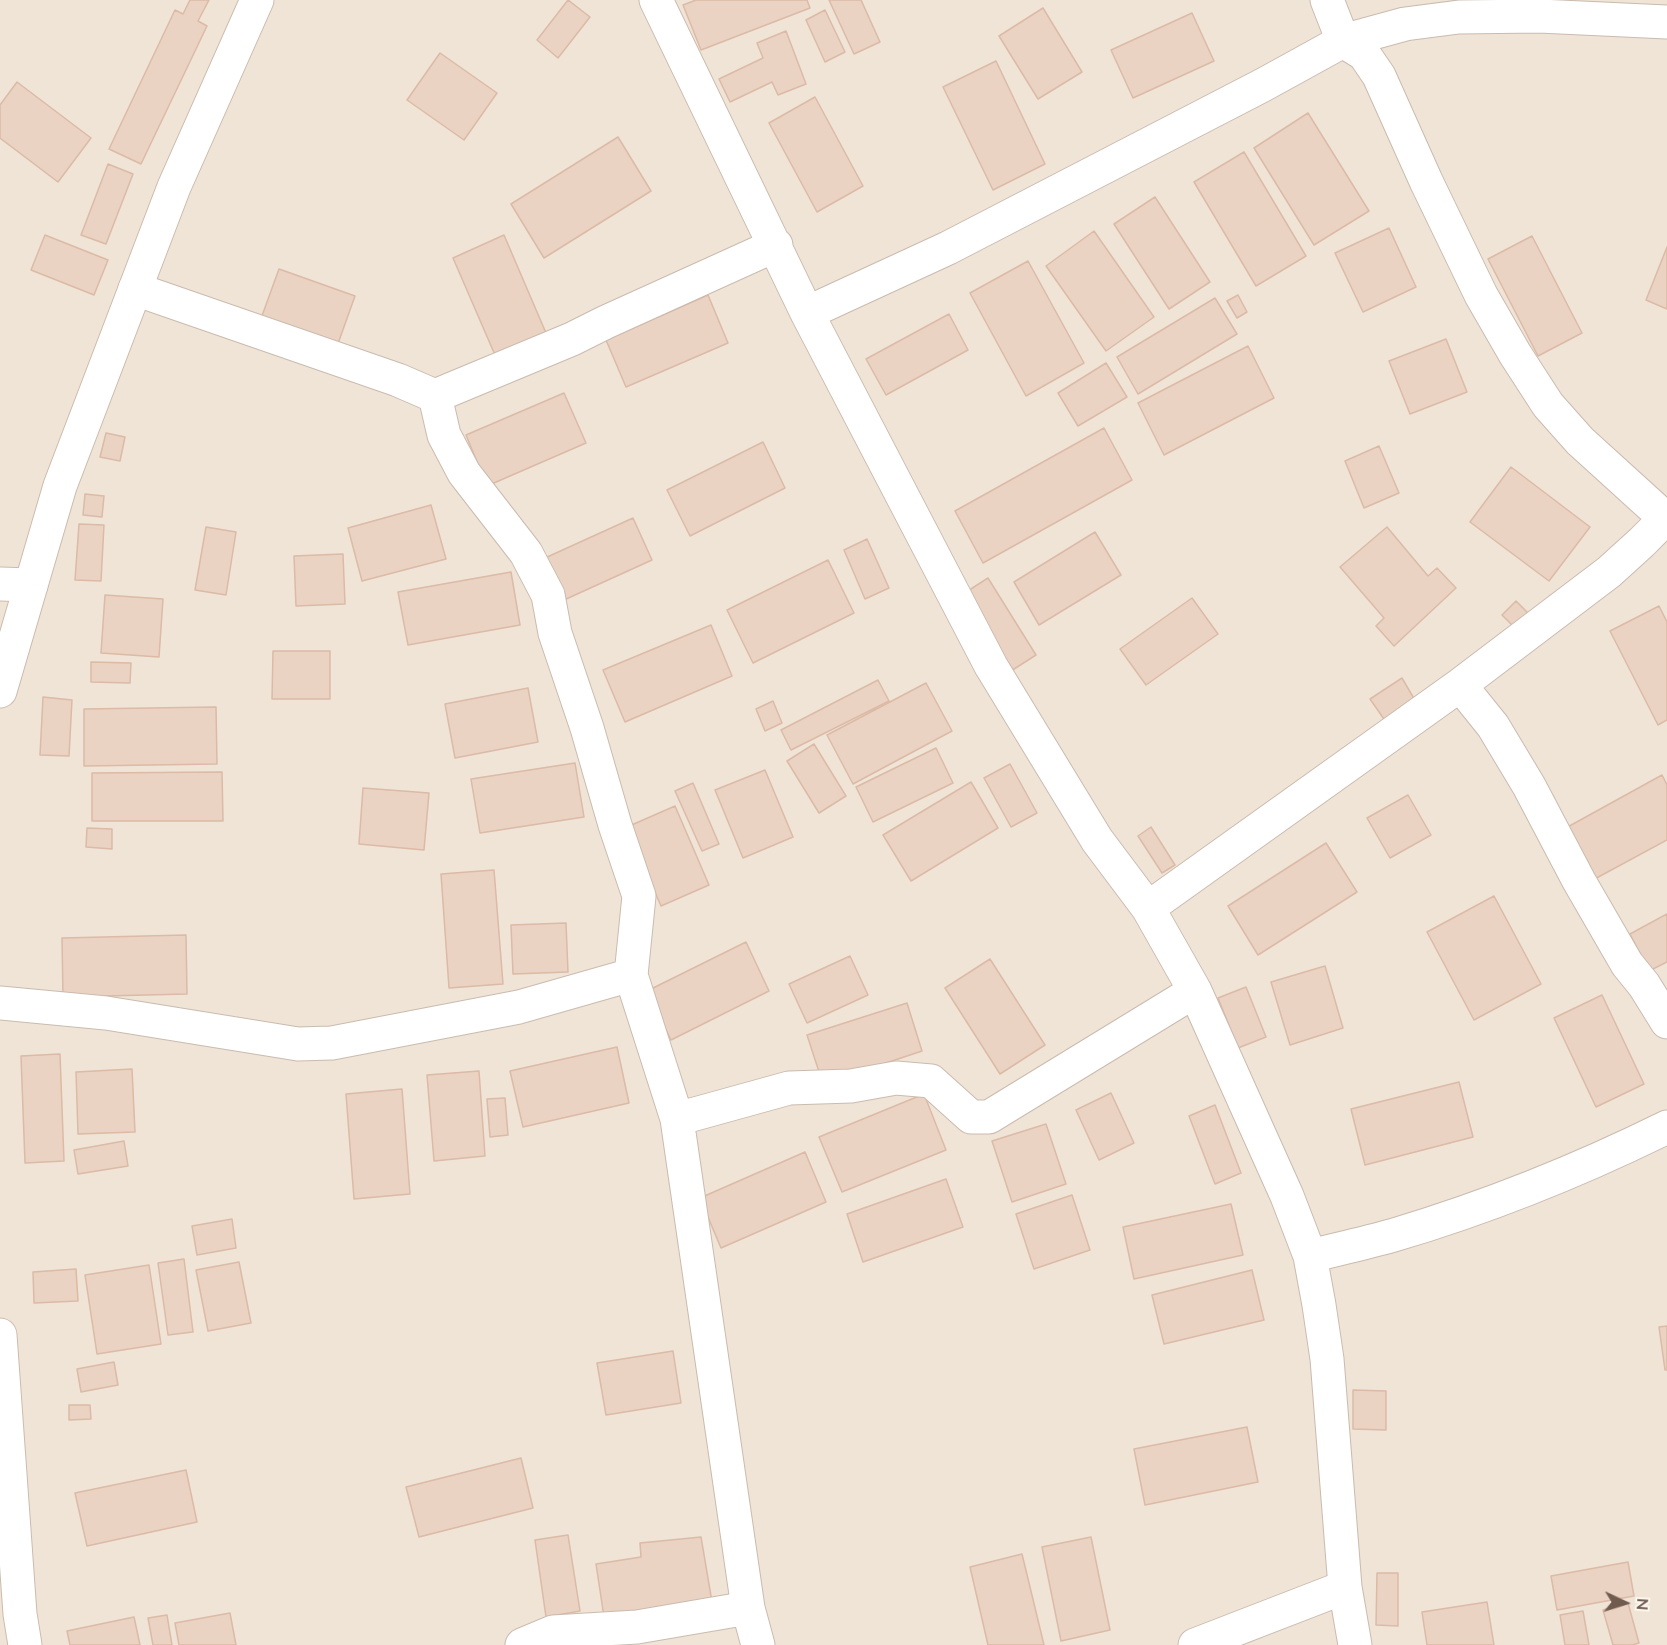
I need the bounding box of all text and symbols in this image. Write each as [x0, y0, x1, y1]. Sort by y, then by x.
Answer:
north arrow [1595, 1573, 1655, 1633]
text: N [1633, 1598, 1653, 1611]

